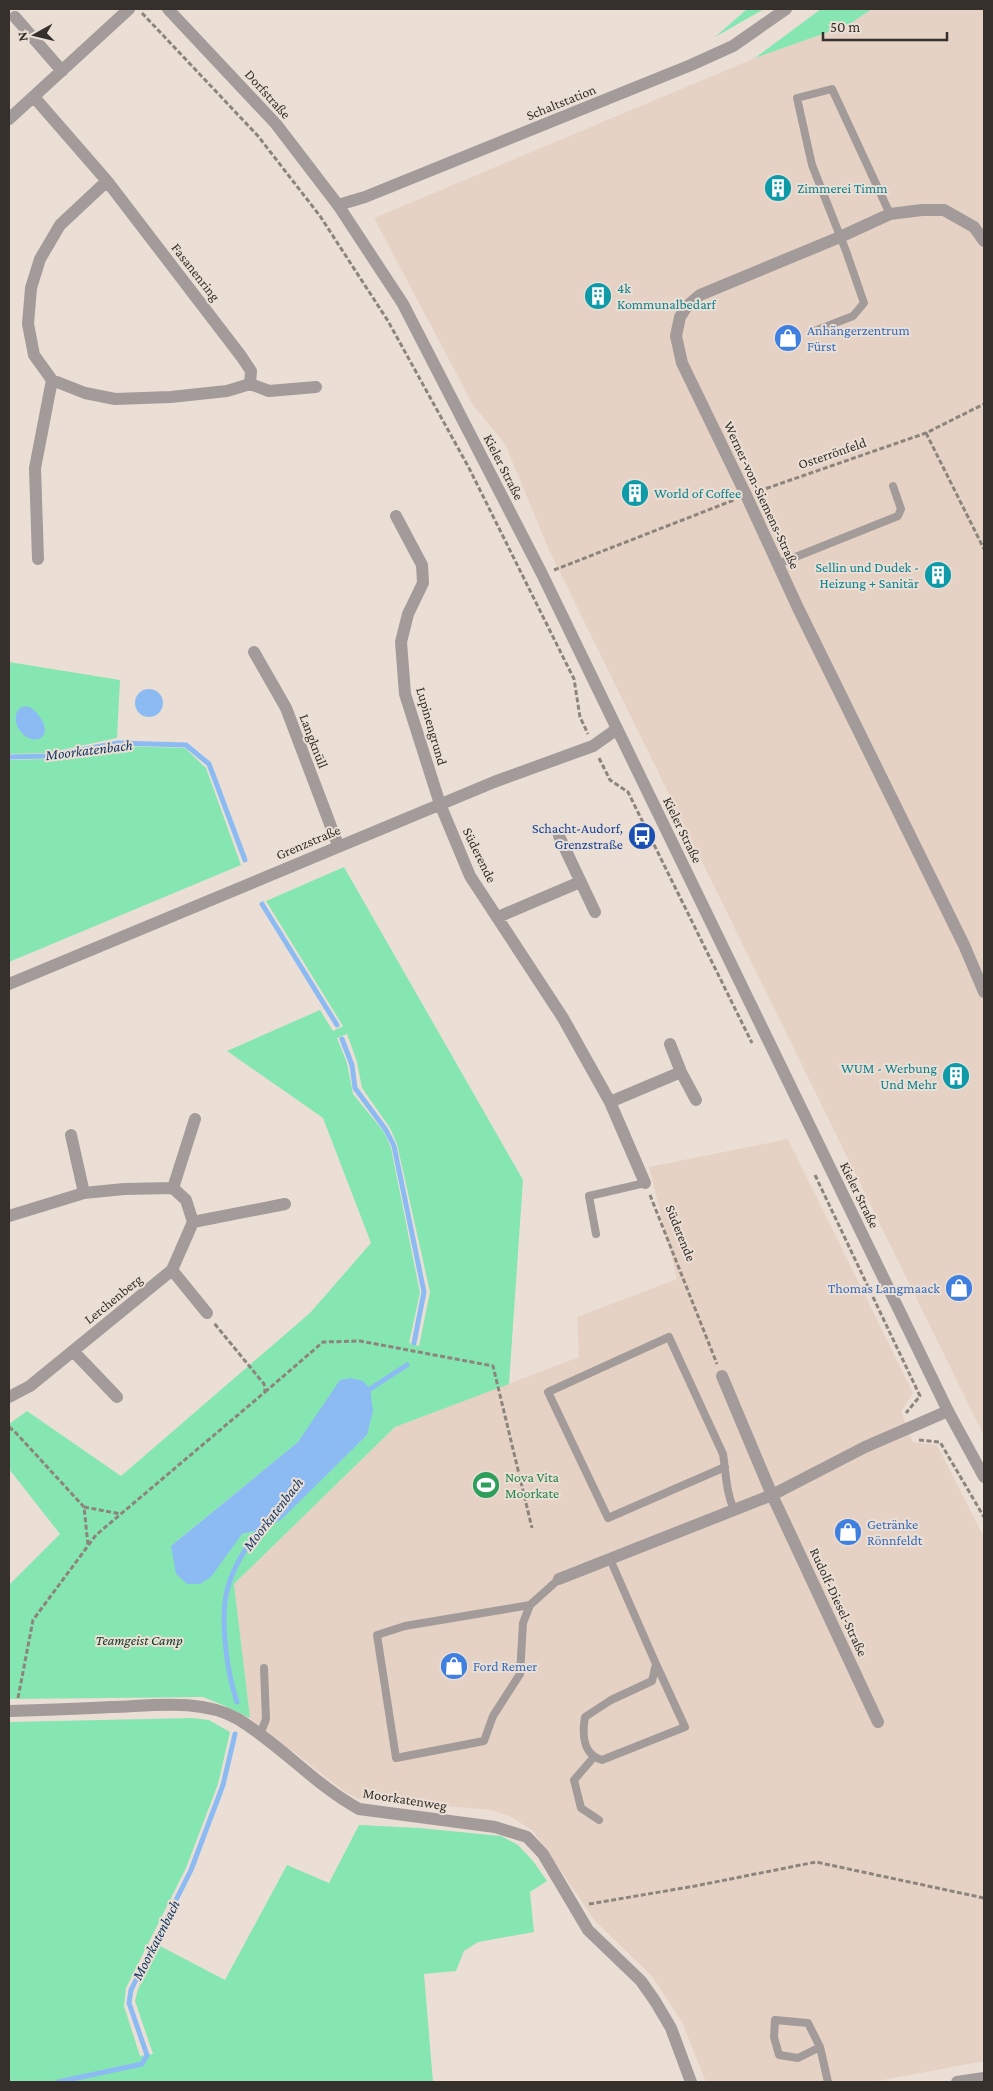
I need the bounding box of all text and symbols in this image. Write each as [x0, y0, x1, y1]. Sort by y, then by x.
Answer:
north arrow [10, 10, 60, 60]
scale bar [823, 10, 947, 42]
text: 50 m [830, 19, 860, 35]
text: N [13, 31, 31, 43]
street label: Dorfstraße [242, 66, 294, 122]
street label: Schaltstation [524, 81, 599, 123]
building icon: Zimmerei Timm [763, 173, 793, 203]
place label: Zimmerei Timm [797, 180, 888, 196]
street label: Fasanenring [168, 240, 224, 304]
place label: 4k Kommunalbedarf [617, 280, 717, 312]
building icon: 4k Kommunalbedarf [583, 281, 613, 311]
place label: Anhängerzentrum Fürst [807, 322, 910, 354]
shop icon: Anhängerzentrum Fürst [773, 323, 803, 353]
street label: Werner-von-Siemens-Straße [721, 419, 803, 571]
street label: Kieler Straße [481, 431, 527, 503]
street label: Osterrönfeld [796, 434, 869, 472]
building icon: World of Coffee [620, 478, 650, 508]
place label: World of Coffee [654, 485, 741, 501]
place label: Sellin und Dudek - Heizung + Sanitär [816, 559, 919, 591]
building icon: Sellin und Dudek - Heizung + Sanitär [923, 560, 953, 590]
street label: Lupinengrund [413, 685, 451, 768]
street label: Langknüll [296, 712, 332, 771]
water label: Moorkatenbach [43, 737, 134, 763]
street label: Kieler Straße [660, 794, 706, 866]
place label: Schacht-Audorf, Grenzstraße [532, 820, 623, 852]
street label: Grenzstraße [273, 821, 343, 863]
bus stop icon: Schacht-Audorf, Grenzstraße [627, 821, 657, 851]
street label: Süderende [460, 825, 500, 885]
place label: WUM - Werbung Und Mehr [841, 1060, 937, 1092]
building icon: WUM - Werbung Und Mehr [941, 1061, 971, 1091]
street label: Kieler Straße [837, 1159, 883, 1231]
street label: Süderende [662, 1202, 700, 1264]
street label: Lerchenberg [81, 1271, 145, 1327]
shop icon: Thomas Langmaack [944, 1273, 974, 1303]
place label: Thomas Langmaack [828, 1280, 940, 1296]
place label: Nova Vita Moorkate [505, 1469, 559, 1501]
sports icon: Nova Vita Moorkate [471, 1470, 501, 1500]
water label: Moorkatenbach [239, 1475, 306, 1554]
place label: Getränke Rönnfeldt [867, 1516, 923, 1548]
shop icon: Getränke Rönnfeldt [833, 1517, 863, 1547]
street label: Rudolf-Diesel-Straße [807, 1545, 871, 1659]
park label: Teamgeist Camp [95, 1632, 183, 1648]
shop icon: Ford Remer [439, 1651, 469, 1681]
place label: Ford Remer [473, 1658, 537, 1674]
street label: Moorkatenweg [362, 1784, 448, 1814]
water label: Moorkatenbach [128, 1897, 183, 1984]

